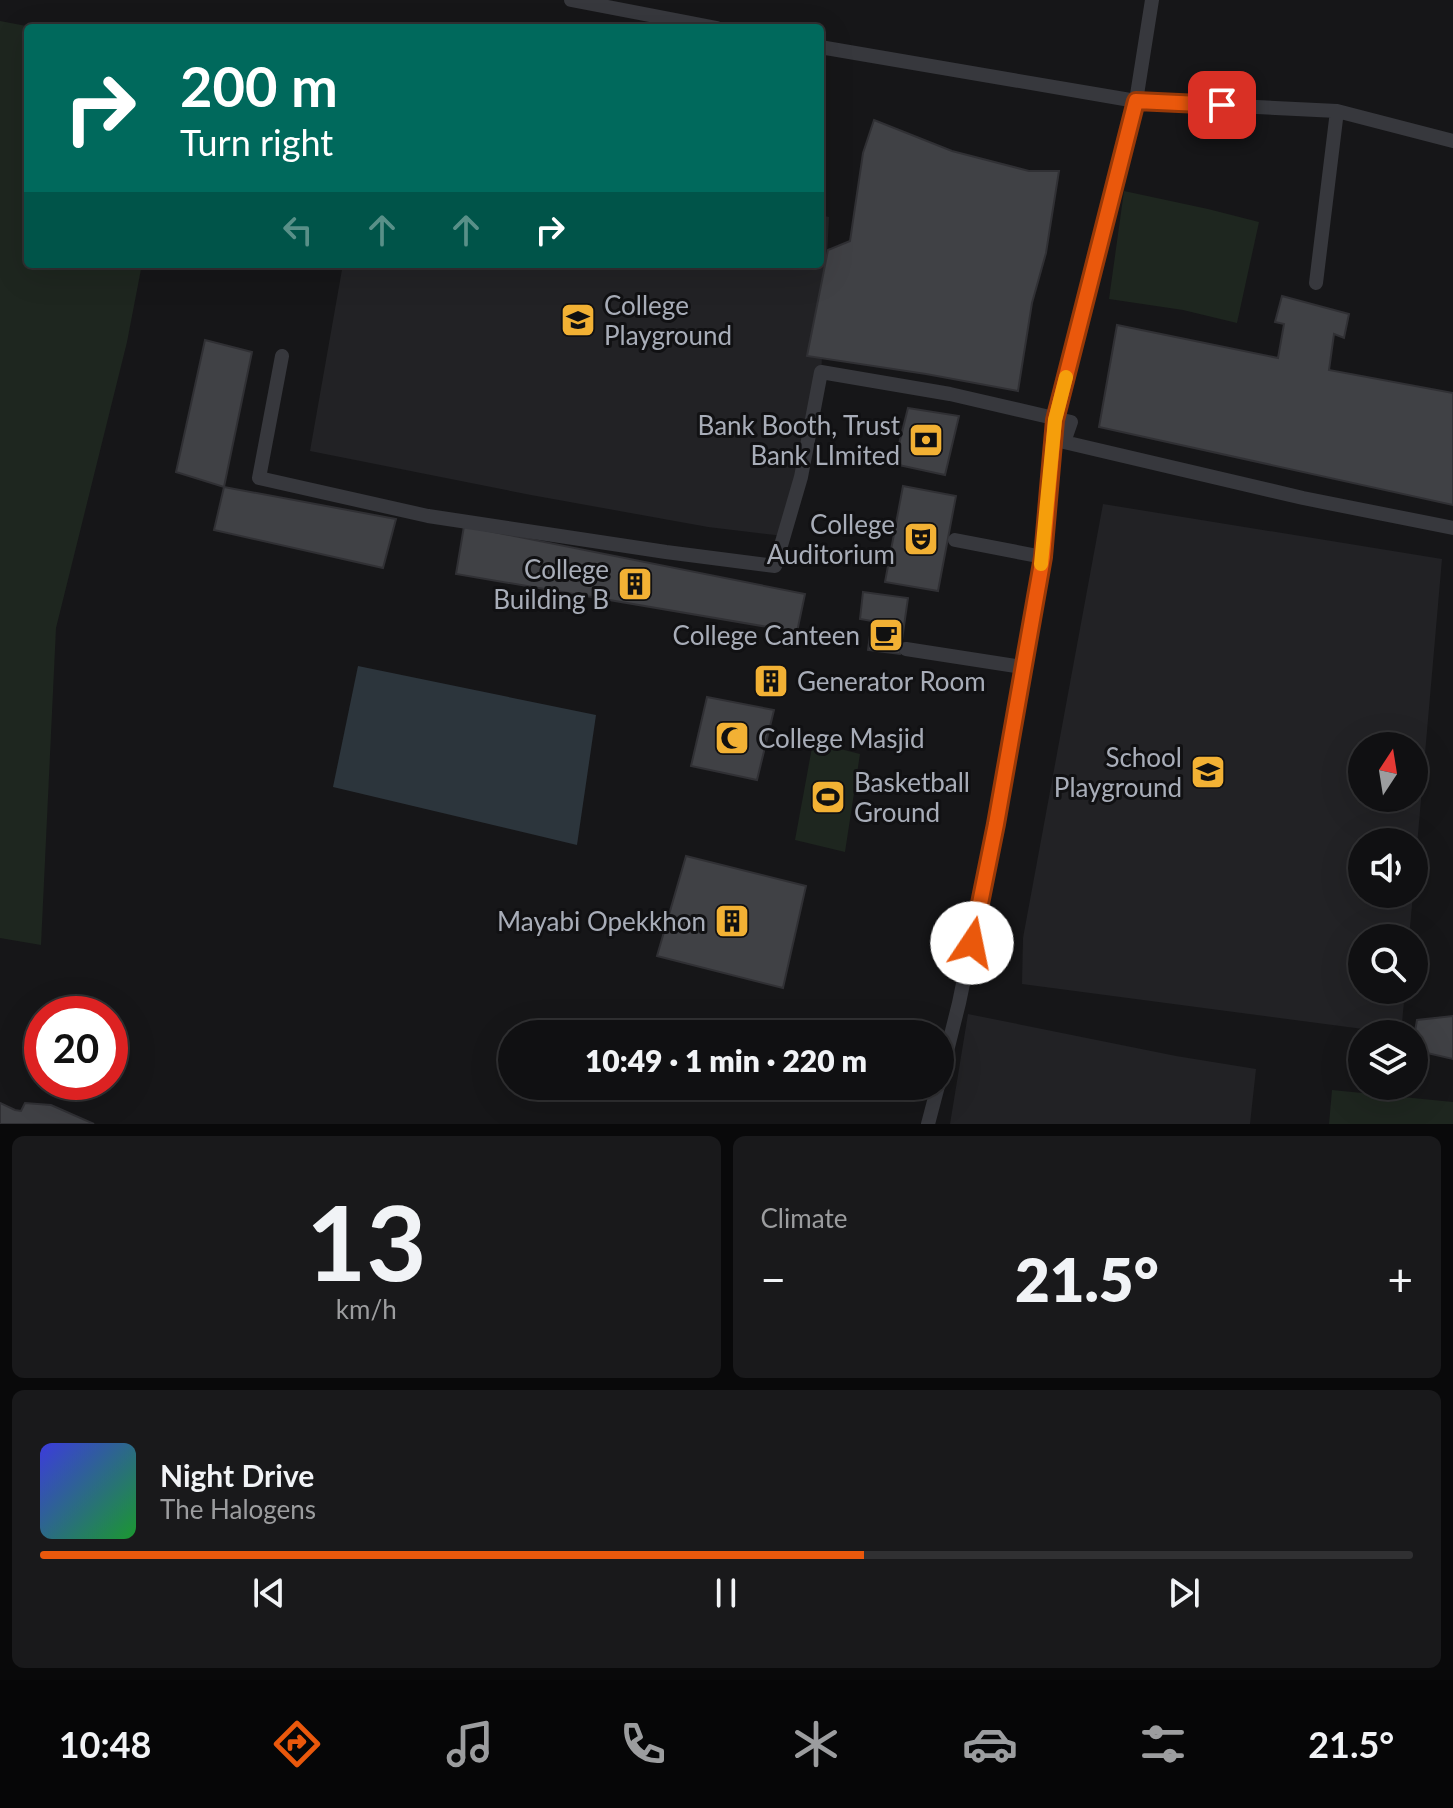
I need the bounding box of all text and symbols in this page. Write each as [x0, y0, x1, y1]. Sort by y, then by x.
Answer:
text: 200 m [180, 52, 338, 119]
icon: right [48, 56, 152, 160]
pin [1188, 71, 1256, 139]
icon: arrive [1200, 83, 1244, 127]
text: Turn right [180, 120, 333, 164]
icon: left [276, 208, 320, 252]
icon: ahead [360, 208, 404, 252]
icon: ahead [444, 208, 488, 252]
icon: right [528, 208, 572, 252]
place label: College Playground [604, 289, 732, 351]
school or university icon: College Playground [559, 301, 597, 339]
place label: Bank Booth, Trust Bank LImited [698, 409, 901, 471]
bank icon: Bank Booth, Trust Bank LImited [907, 421, 945, 459]
place label: College Auditorium [767, 508, 895, 570]
theatre icon: College Auditorium [902, 520, 940, 558]
place label: College Building B [493, 553, 609, 615]
building icon: College Building B [616, 565, 654, 603]
cafe icon: College Canteen [867, 616, 905, 654]
place label: College Canteen [673, 619, 860, 651]
building icon: Generator Room [752, 662, 790, 700]
place label: Generator Room [797, 665, 986, 697]
mosque icon: College Masjid [713, 719, 751, 757]
place label: College Masjid [758, 722, 925, 754]
north arrow [1348, 732, 1428, 812]
map controls [1348, 732, 1428, 1100]
place label: School Playground [1054, 741, 1182, 803]
school or university icon: School Playground [1189, 753, 1227, 791]
place label: Basketball Ground [854, 766, 970, 828]
sports icon: Basketball Ground [809, 778, 847, 816]
button: sound [1348, 828, 1428, 908]
position arrow [930, 901, 1014, 985]
building icon: Mayabi Opekkhon [713, 902, 751, 940]
place label: Mayabi Opekkhon [497, 905, 706, 937]
button: search [1348, 924, 1428, 1004]
speed limit sign: 20 [24, 996, 128, 1100]
button: layers [1348, 1020, 1428, 1100]
text: 10:49 · 1 min · 220 m [585, 1042, 867, 1078]
text: 13 [306, 1178, 427, 1303]
text: Climate [761, 1202, 847, 1234]
text: 21.5° [1015, 1243, 1159, 1315]
text: − [761, 1253, 786, 1305]
text: + [1387, 1253, 1413, 1305]
text: km/h [336, 1293, 397, 1325]
text: Night Drive [160, 1457, 314, 1493]
text: The Halogens [160, 1493, 316, 1525]
icon: previous [247, 1571, 291, 1615]
icon: pause [704, 1571, 748, 1615]
icon: next [1162, 1571, 1206, 1615]
icon: directions [269, 1716, 325, 1772]
icon: music [442, 1716, 498, 1772]
icon: phone [615, 1716, 671, 1772]
icon: climate [788, 1716, 844, 1772]
icon: car [962, 1716, 1018, 1772]
icon: filters [1135, 1716, 1191, 1772]
text: 10:48 [59, 1722, 151, 1766]
text: 21.5° [1308, 1722, 1394, 1766]

